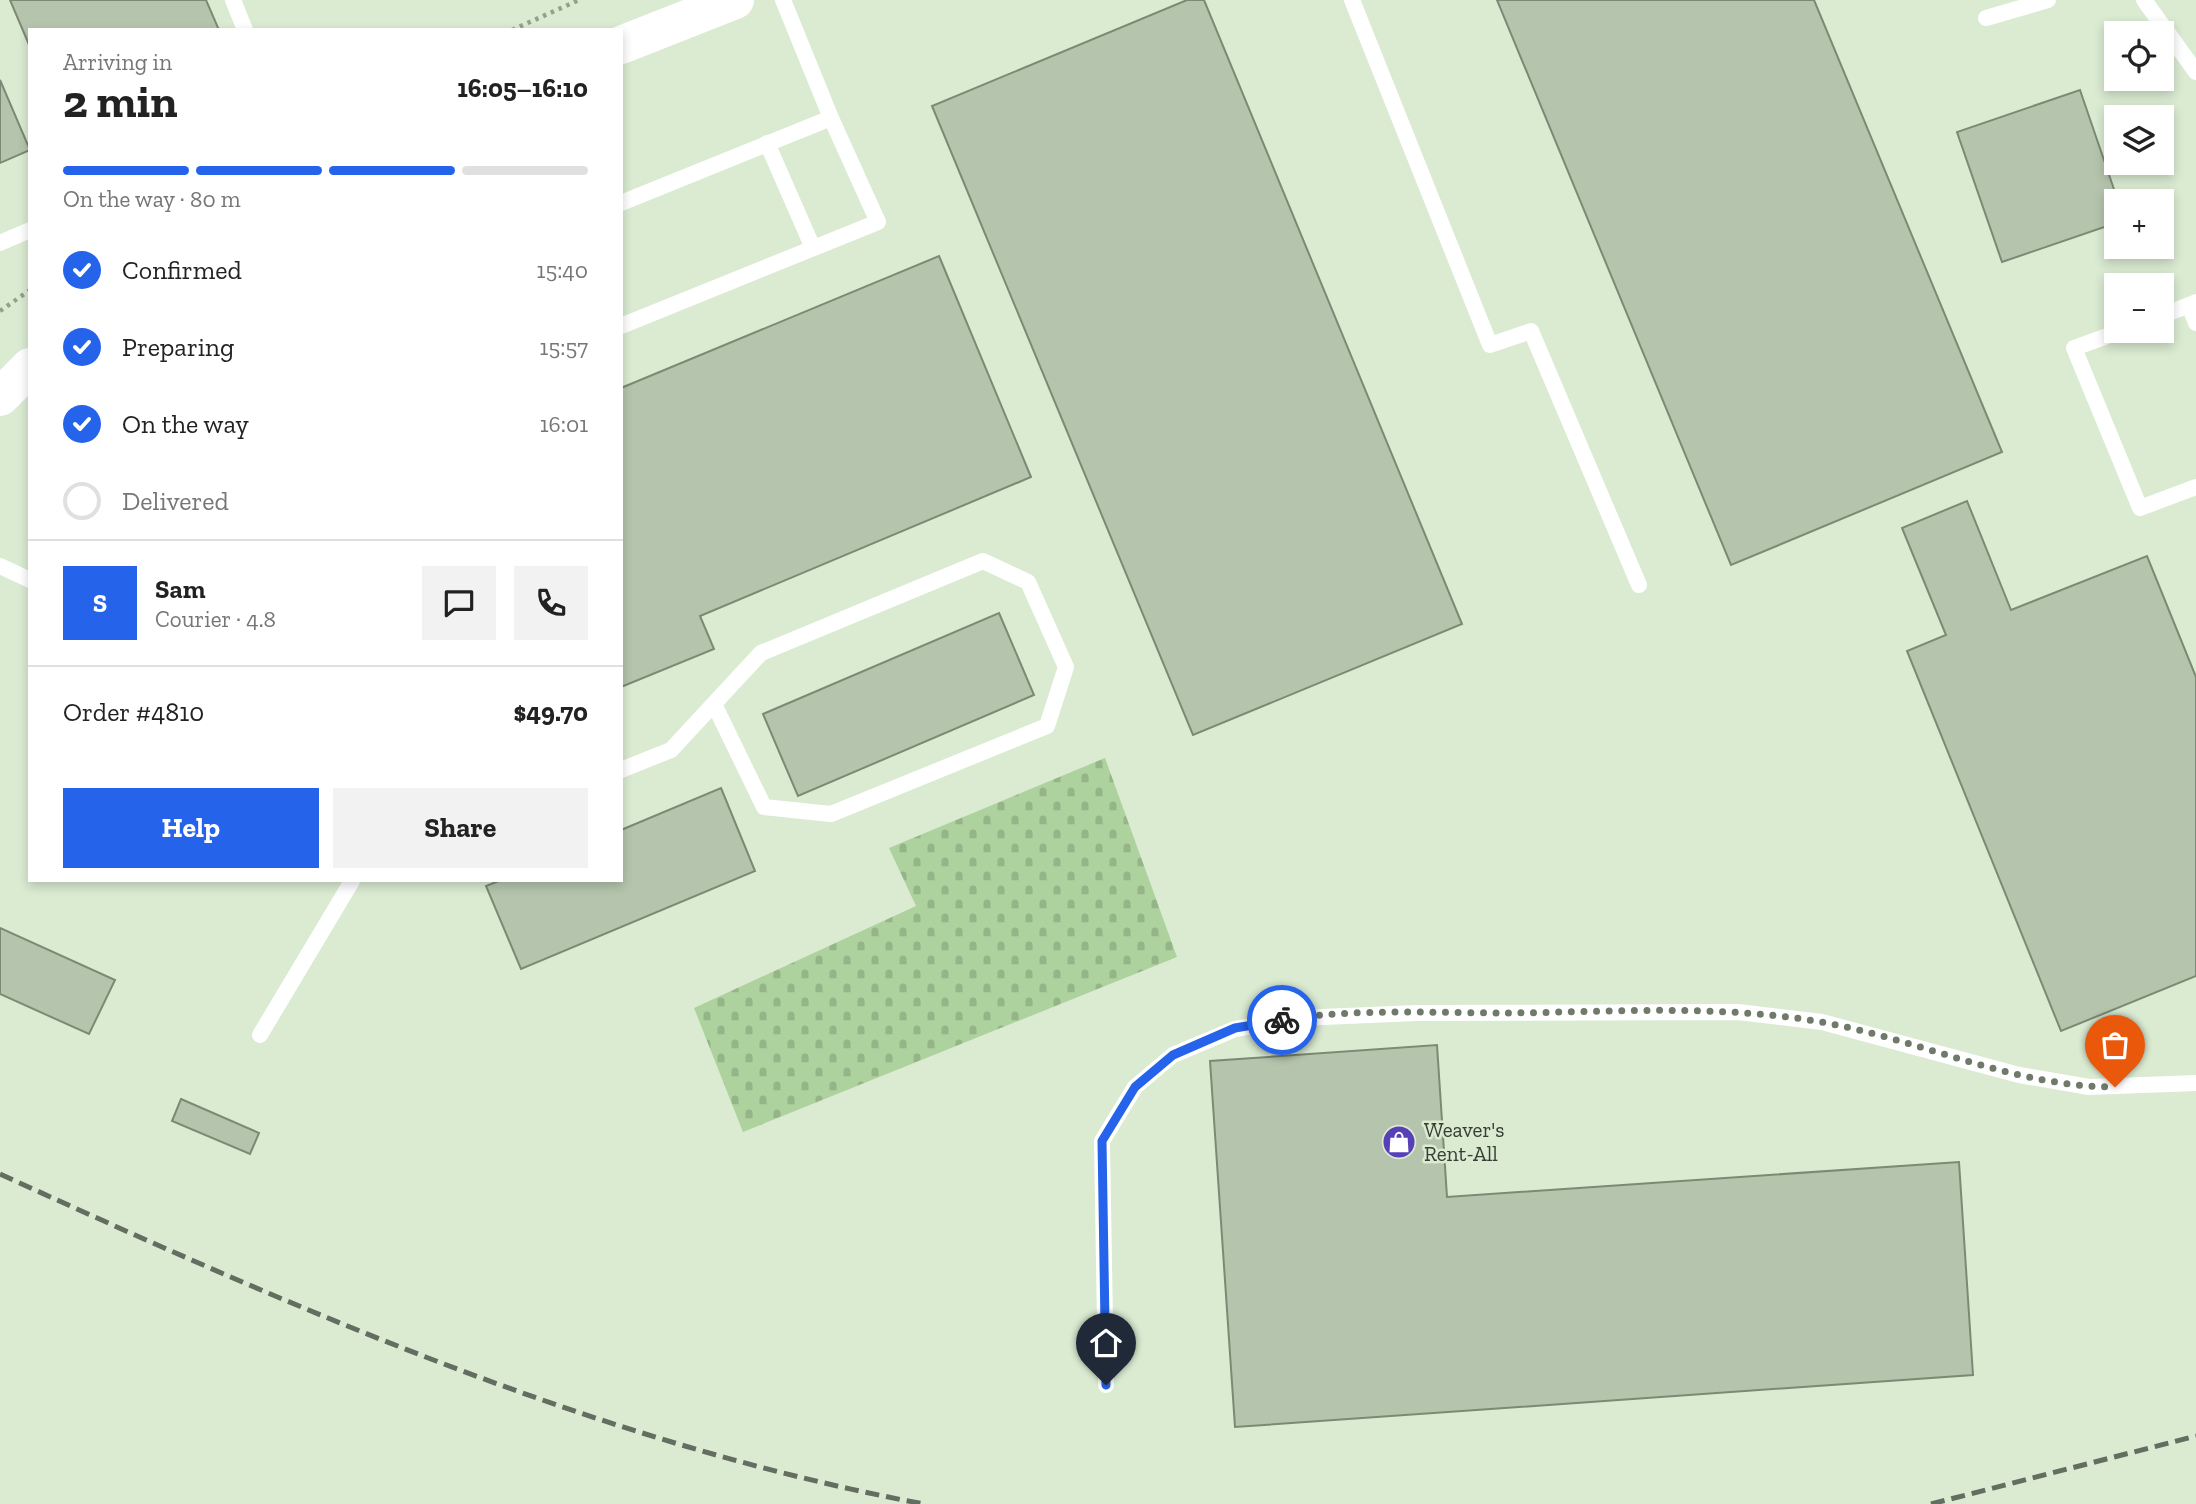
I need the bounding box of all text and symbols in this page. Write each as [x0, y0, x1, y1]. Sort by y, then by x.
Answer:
map controls [2104, 21, 2174, 343]
button: locate [2104, 21, 2174, 91]
text: Arriving in [63, 48, 172, 76]
text: 16:05–16:10 [457, 72, 588, 104]
text: 2 min [63, 74, 178, 129]
button: layers [2104, 105, 2174, 175]
text: On the way · 80 m [63, 185, 241, 213]
button: + [2104, 189, 2174, 259]
icon: check [63, 251, 101, 289]
text: Confirmed [122, 254, 242, 286]
text: 15:40 [537, 256, 588, 284]
button: − [2104, 273, 2174, 343]
icon: check [63, 328, 101, 366]
text: Preparing [122, 331, 234, 363]
text: 15:57 [540, 333, 588, 361]
icon: check [63, 405, 101, 443]
text: On the way [122, 408, 249, 440]
text: 16:01 [540, 410, 588, 438]
text: Delivered [122, 485, 229, 517]
button: chat [422, 566, 496, 640]
button: phone [514, 566, 588, 640]
text: Sam [155, 573, 205, 605]
text: S [93, 587, 107, 619]
text: Courier · 4.8 [155, 605, 276, 633]
text: Order #4810 [63, 696, 204, 728]
text: $49.70 [513, 696, 588, 728]
button: Help [63, 788, 319, 868]
button: Share [333, 788, 588, 868]
courier [1247, 985, 1317, 1055]
icon: bike [1263, 1001, 1301, 1039]
pin [2085, 1015, 2145, 1087]
icon: bag [2096, 1026, 2134, 1064]
place label: Weaver's Rent-All [1424, 1117, 1504, 1166]
shop icon: Weaver's Rent-All [1380, 1123, 1418, 1161]
pin [1076, 1313, 1136, 1385]
icon: home [1087, 1324, 1125, 1362]

